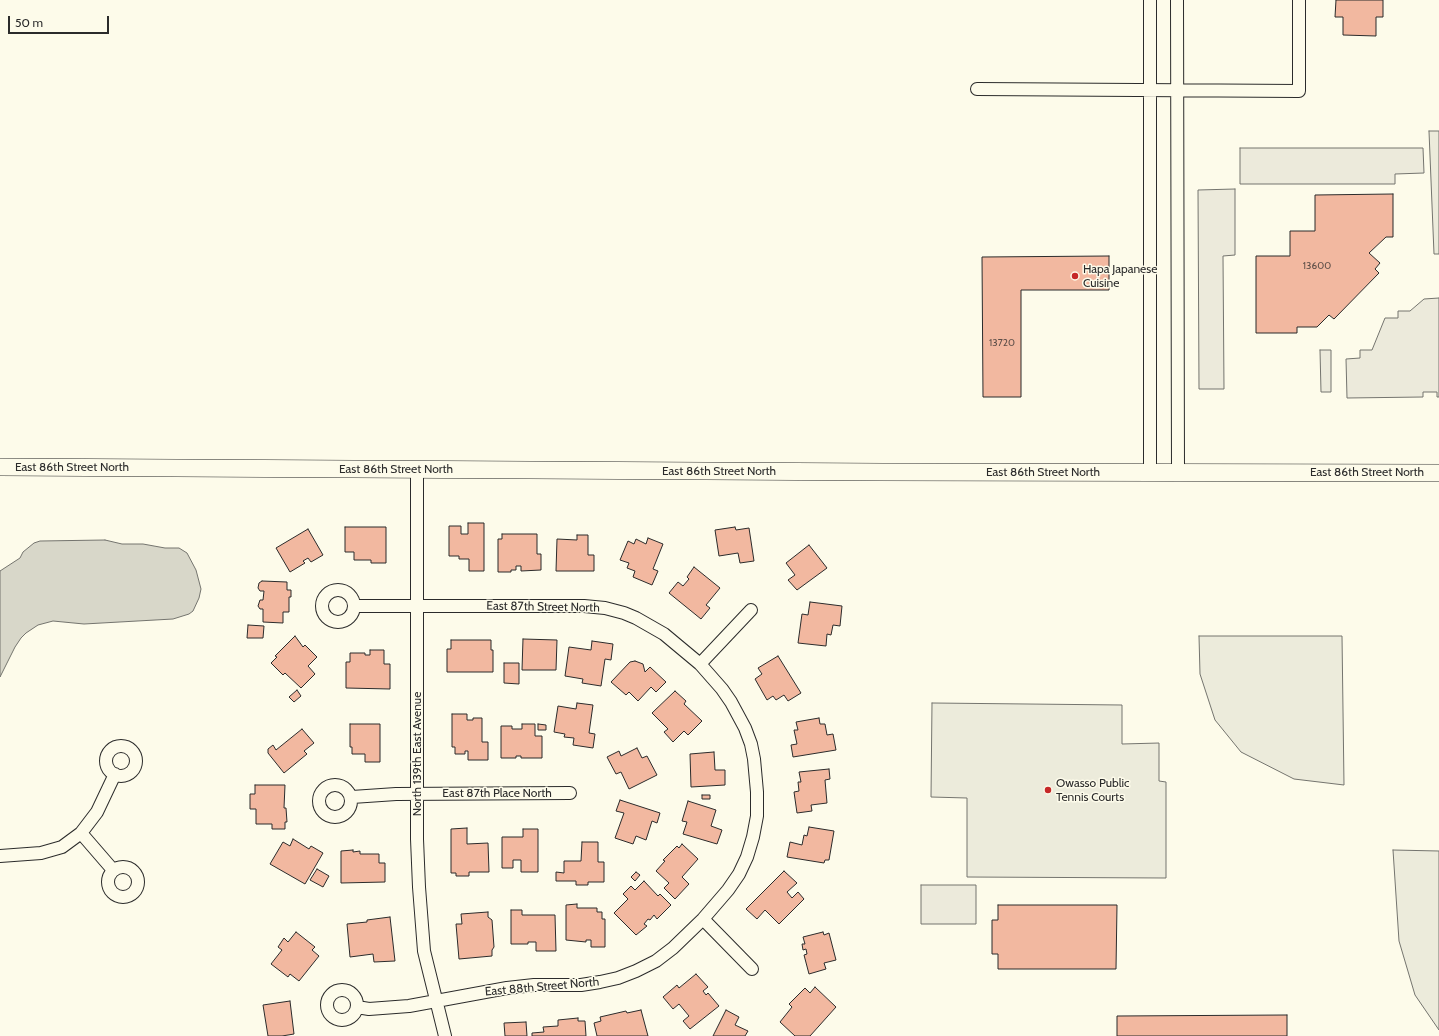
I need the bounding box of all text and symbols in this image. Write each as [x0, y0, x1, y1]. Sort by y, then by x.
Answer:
scale bar [10, 8, 111, 34]
text: 50 m [15, 15, 43, 30]
house number: 13600 [1303, 260, 1331, 272]
place label: Hapa Japanese Cuisine [1083, 262, 1157, 290]
marker: Hapa Japanese Cuisine [1070, 271, 1080, 281]
house number: 13720 [989, 337, 1015, 349]
street label: East 86th Street North [15, 460, 129, 474]
street label: East 86th Street North [339, 462, 453, 476]
street label: East 86th Street North [662, 464, 776, 478]
street label: East 86th Street North [986, 465, 1100, 479]
street label: East 86th Street North [1310, 465, 1424, 479]
street label: East 87th Street North [486, 599, 600, 615]
street label: North 139th East Avenue [410, 692, 424, 816]
place label: Owasso Public Tennis Courts [1056, 776, 1129, 804]
marker: Owasso Public Tennis Courts [1043, 785, 1053, 795]
street label: East 87th Place North [442, 786, 552, 800]
street label: East 88th Street North [484, 975, 600, 999]

